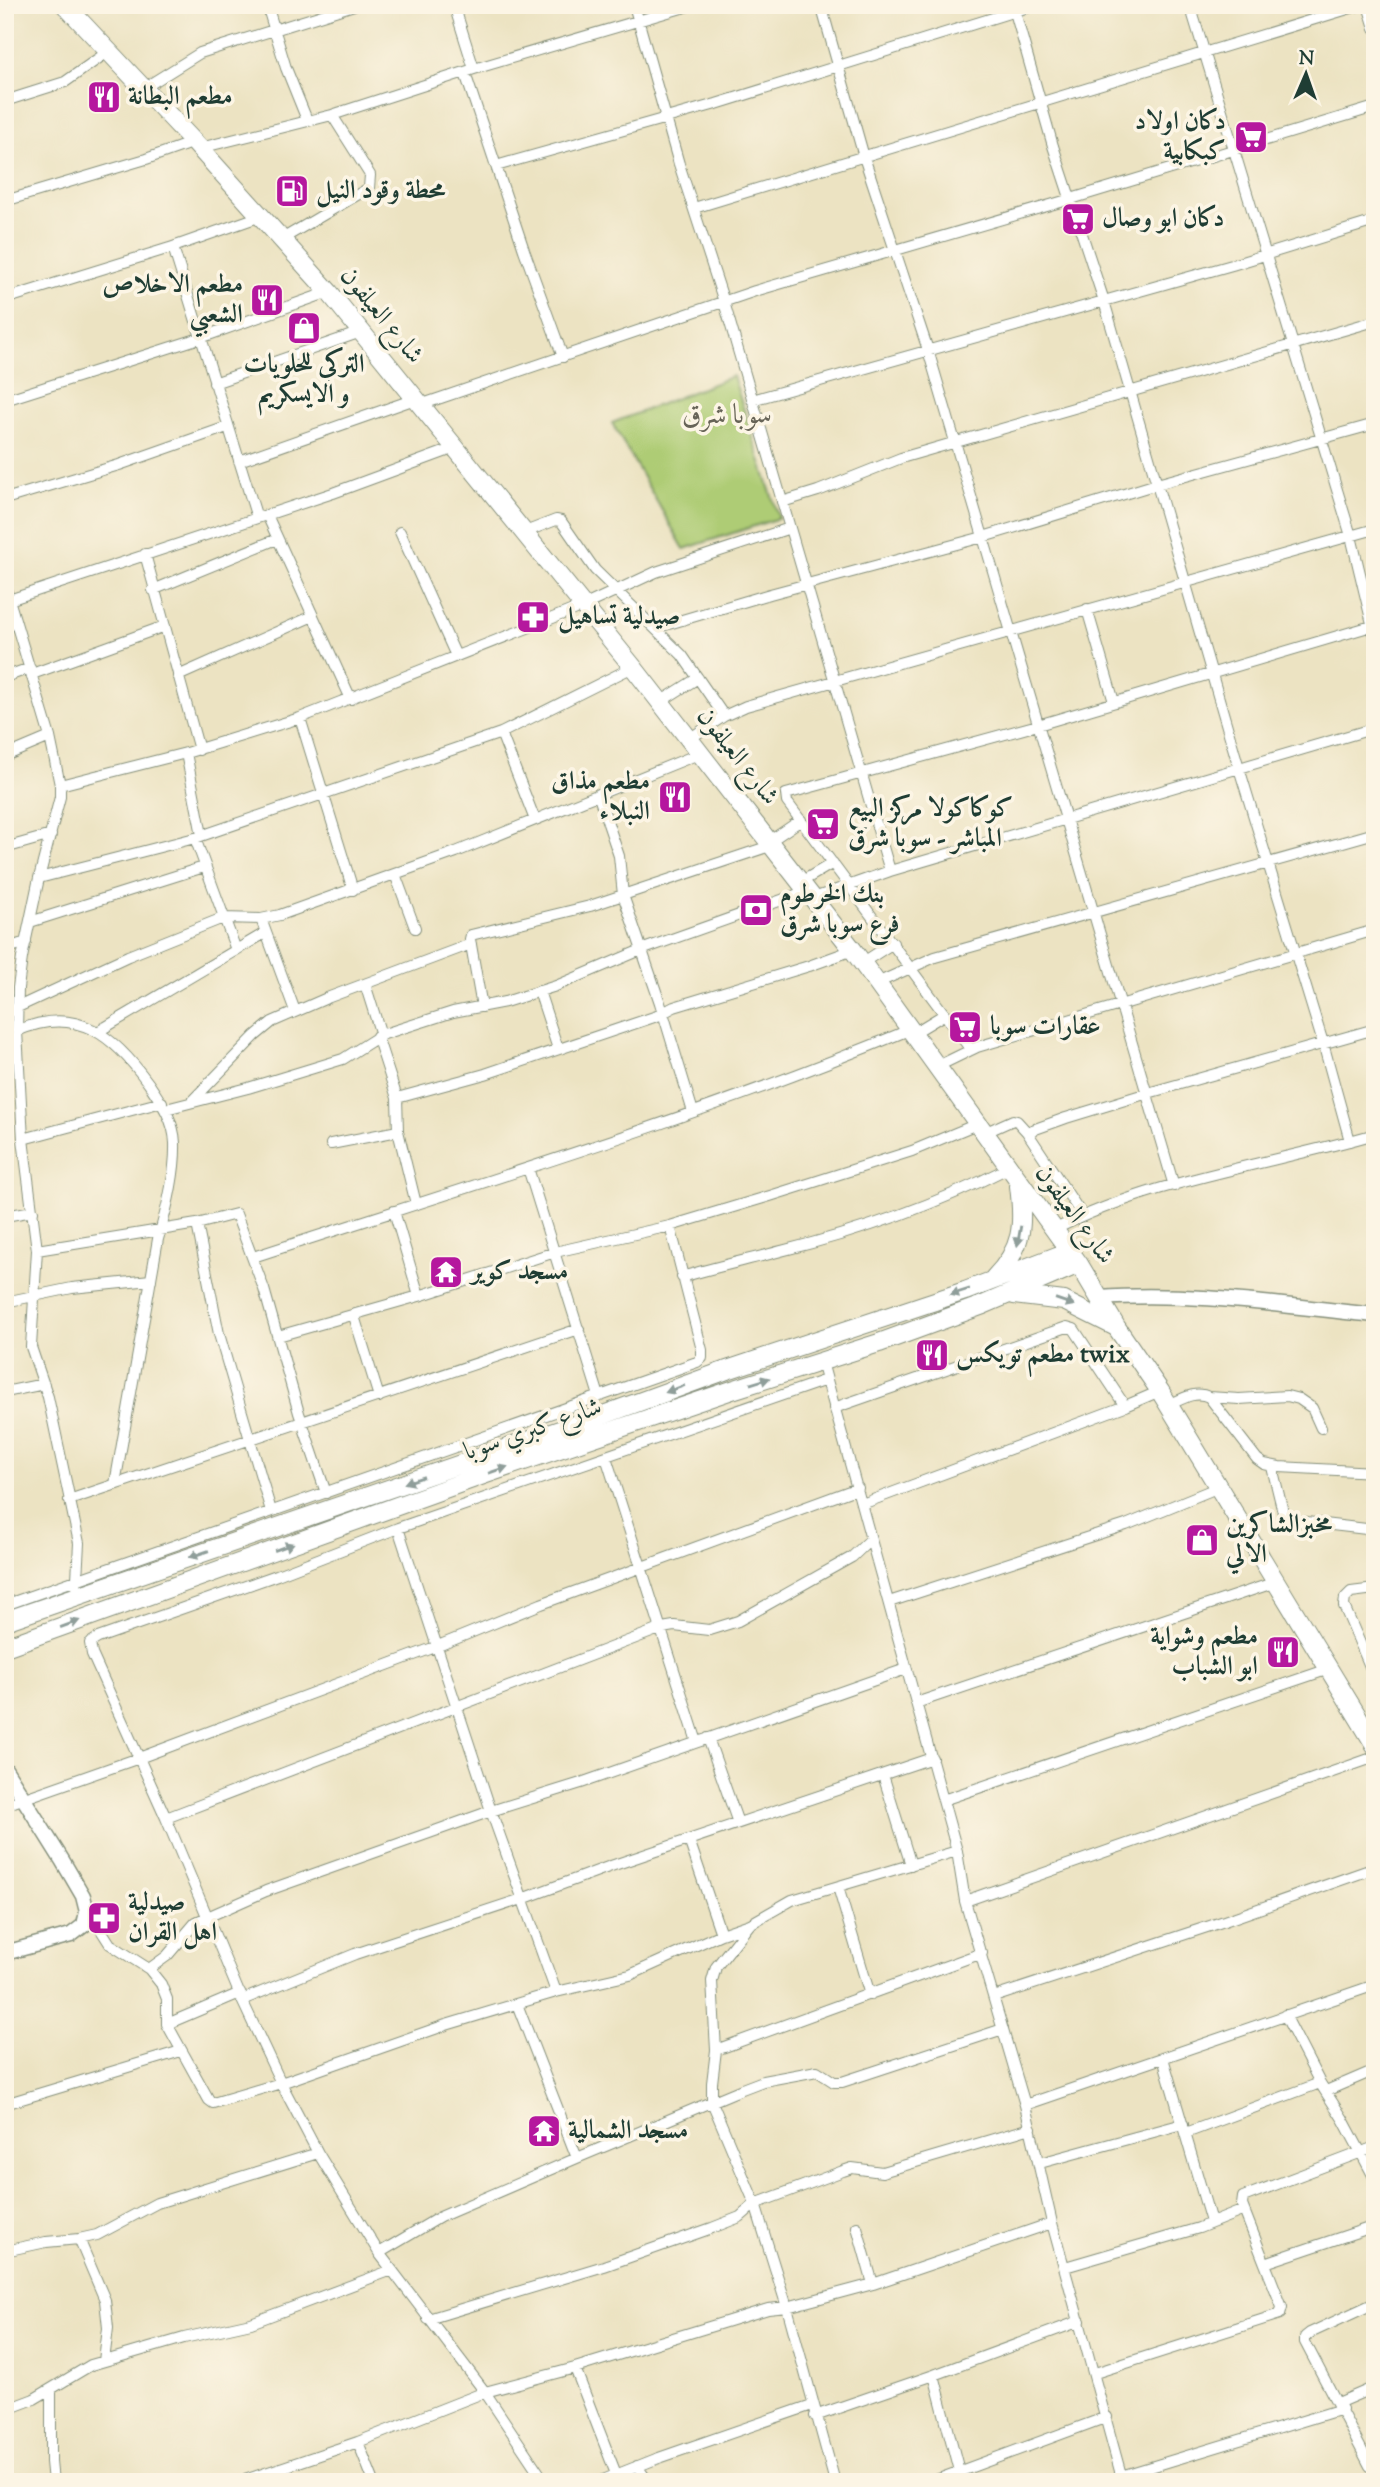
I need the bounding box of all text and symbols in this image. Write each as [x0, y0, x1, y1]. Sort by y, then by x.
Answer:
north arrow [1272, 38, 1342, 108]
text: N [1298, 46, 1315, 73]
restaurant icon: مطعم البطانة [85, 78, 123, 116]
place label: مطعم البطانة [128, 79, 233, 119]
place label: دكان اولاد كبكابية [1134, 104, 1226, 171]
supermarket icon: دكان اولاد كبكابية [1232, 118, 1270, 156]
fuel station icon: محطة وقود النيل [273, 172, 311, 210]
place label: محطة وقود النيل [316, 173, 447, 210]
supermarket icon: دكان ابو وصال [1059, 200, 1097, 238]
place label: دكان ابو وصال [1102, 201, 1224, 238]
street label: شارع العيلفون [329, 259, 432, 373]
place label: مطعم الاخلاص الشعبي [102, 267, 243, 338]
restaurant icon: مطعم الاخلاص الشعبي [248, 281, 286, 319]
shop icon: التركي للحلويات و الايسكريم [285, 309, 323, 347]
place label: التركي للحلويات و الايسكريم [243, 347, 365, 416]
district label: سوبا شرق [682, 396, 772, 436]
pharmacy icon: صيدلية تساهيل [514, 598, 552, 636]
place label: صيدلية تساهيل [558, 599, 680, 636]
street label: شارع العيلفون [686, 700, 787, 815]
place label: مطعم مذاق النبلاء [551, 764, 650, 831]
restaurant icon: مطعم مذاق النبلاء [656, 778, 694, 816]
place label: كوكاكولا مركز البيع المباشر - سوبا شرق [848, 791, 1013, 858]
supermarket icon: كوكاكولا مركز البيع المباشر - سوبا شرق [804, 805, 842, 843]
place label: بنك الخرطوم فرع سوبا شرق [780, 877, 900, 945]
bank icon: بنك الخرطوم فرع سوبا شرق [737, 891, 775, 929]
supermarket icon: عقارات سوبا [946, 1008, 984, 1046]
place label: عقارات سوبا [990, 1009, 1101, 1046]
street label: شارع العيلفون [1024, 1157, 1123, 1273]
one-way arrow [1013, 1225, 1024, 1247]
temple icon: مسجد كوير [427, 1253, 465, 1291]
place label: مسجد كوير [468, 1254, 568, 1291]
one-way arrow [949, 1288, 970, 1298]
one-way arrow [1054, 1297, 1075, 1308]
restaurant icon: مطعم تويكس twix [913, 1336, 951, 1374]
place label: مطعم تويكس twix [956, 1337, 1130, 1377]
one-way arrow [749, 1376, 770, 1386]
one-way arrow [665, 1384, 686, 1395]
street label: شارع كبري سوبا [459, 1389, 608, 1472]
one-way arrow [487, 1464, 508, 1475]
one-way arrow [404, 1475, 425, 1486]
place label: مخبزالشاكرين الالي [1225, 1507, 1333, 1575]
shop icon: مخبزالشاكرين الالي [1183, 1521, 1221, 1559]
one-way arrow [273, 1541, 294, 1552]
one-way arrow [188, 1550, 209, 1560]
one-way arrow [59, 1618, 80, 1629]
place label: مطعم وشواية ابو الشباب [1150, 1619, 1258, 1686]
restaurant icon: مطعم وشواية ابو الشباب [1264, 1633, 1302, 1671]
place label: صيدلية اهل القران [128, 1885, 217, 1952]
pharmacy icon: صيدلية اهل القران [85, 1899, 123, 1937]
temple icon: مسجد الشمالية [525, 2112, 563, 2150]
place label: مسجد الشمالية [568, 2113, 688, 2150]

